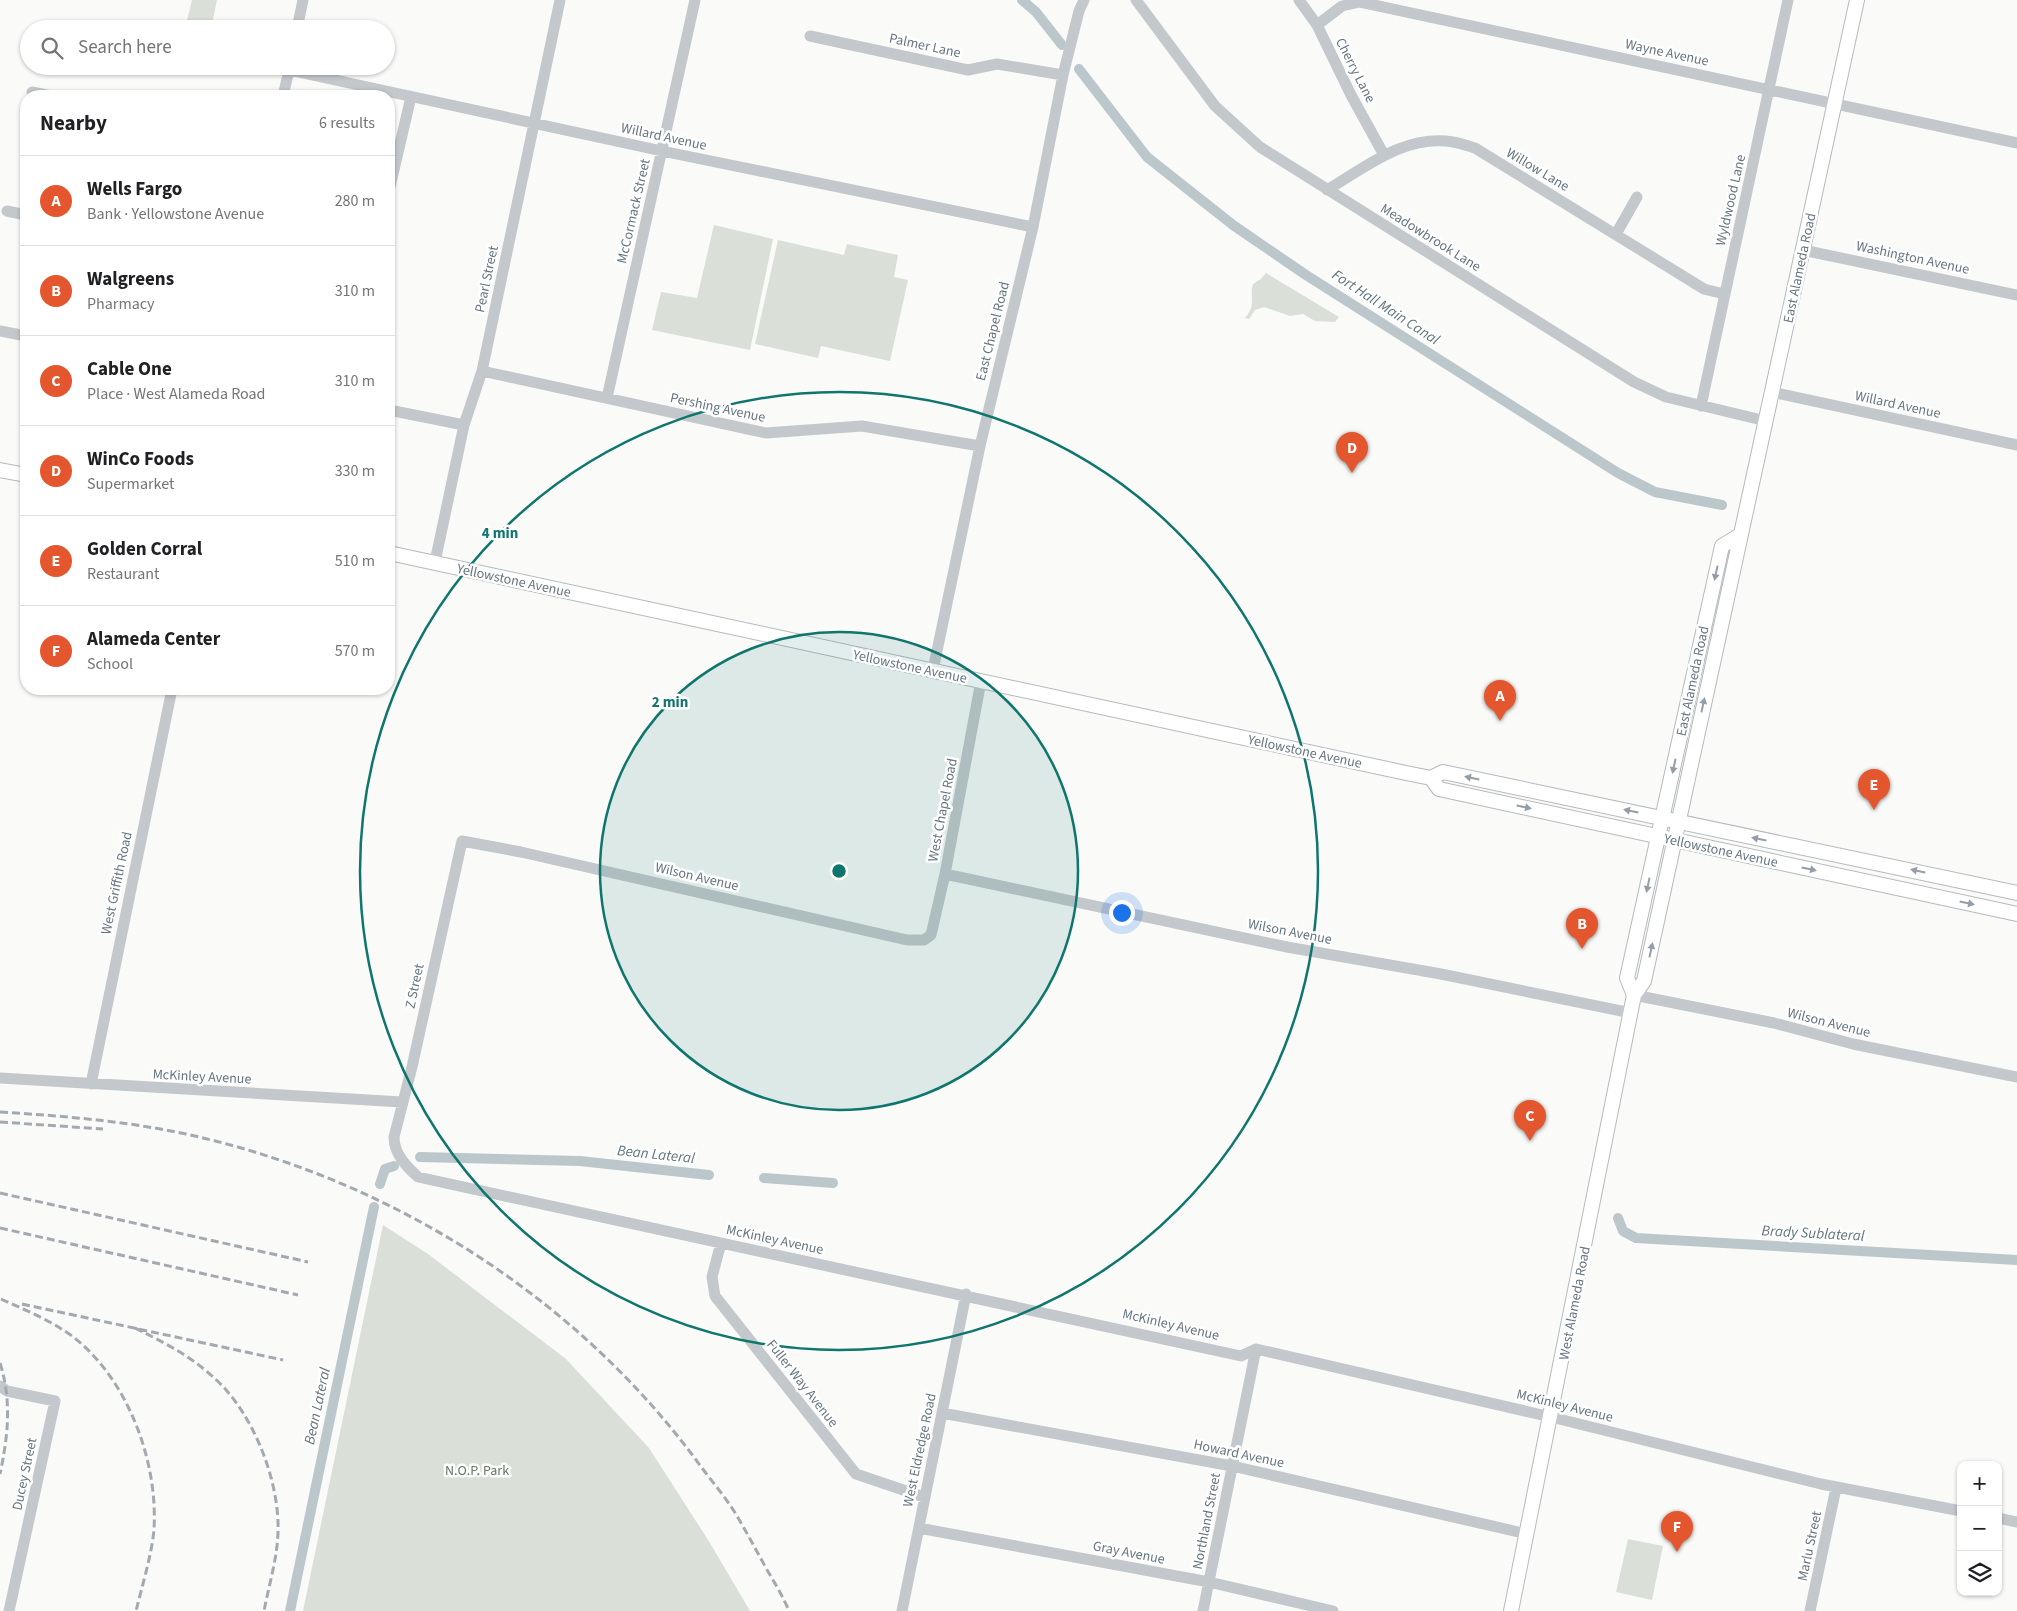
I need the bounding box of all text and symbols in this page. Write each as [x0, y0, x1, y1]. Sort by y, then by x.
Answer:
search box [20, 20, 395, 75]
street label: Palmer Lane [887, 29, 962, 63]
icon: search [38, 34, 66, 62]
text: Search here [78, 34, 172, 61]
street label: Wayne Avenue [1623, 34, 1710, 72]
street label: Cherry Lane [1330, 35, 1380, 106]
text: Nearby [40, 108, 107, 138]
text: 6 results [319, 112, 375, 134]
street label: Willard Avenue [619, 118, 709, 156]
street label: Willow Lane [1502, 143, 1573, 197]
street label: Wyldwood Lane [1711, 153, 1751, 248]
street label: McCormack Street [612, 157, 656, 266]
text: Wells Fargo [87, 176, 182, 203]
text: A [51, 190, 61, 212]
text: 280 m [335, 190, 375, 212]
street label: Meadowbrook Lane [1376, 199, 1485, 277]
text: Bank · Yellowstone Avenue [87, 203, 264, 225]
street label: East Alameda Road [1779, 211, 1821, 325]
street label: Washington Avenue [1854, 236, 1971, 280]
street label: Pearl Street [470, 244, 504, 314]
water label: Fort Hall Main Canal [1328, 265, 1444, 350]
text: Walgreens [87, 266, 174, 293]
text: B [51, 280, 61, 302]
text: 310 m [335, 280, 375, 302]
street label: East Chapel Road [971, 280, 1015, 383]
text: Pharmacy [87, 293, 155, 315]
text: Cable One [87, 356, 172, 383]
text: C [51, 370, 61, 392]
text: 310 m [335, 370, 375, 392]
text: Place · West Alameda Road [87, 383, 266, 405]
street label: Willard Avenue [1853, 386, 1943, 424]
street label: Pershing Avenue [668, 388, 767, 428]
pin: D [1336, 432, 1368, 473]
text: WinCo Foods [87, 446, 194, 473]
text: D [51, 460, 61, 482]
text: 330 m [335, 460, 375, 482]
text: Supermarket [87, 473, 174, 495]
text: 4 min [482, 523, 518, 544]
text: Golden Corral [87, 536, 202, 563]
text: E [52, 550, 60, 572]
text: 510 m [335, 550, 375, 572]
street label: Yellowstone Avenue [454, 559, 573, 603]
text: Restaurant [87, 563, 160, 585]
one-way arrow [1712, 565, 1720, 580]
street label: East Alameda Road [1672, 624, 1714, 738]
text: Alameda Center [87, 626, 220, 653]
text: F [52, 640, 60, 662]
text: 570 m [335, 640, 375, 662]
street label: Yellowstone Avenue [850, 645, 969, 689]
text: School [87, 653, 133, 675]
pin: A [1484, 680, 1516, 721]
text: 2 min [652, 692, 688, 713]
one-way arrow [1700, 697, 1708, 713]
street label: Yellowstone Avenue [1245, 730, 1364, 774]
street label: West Chapel Road [923, 757, 963, 864]
one-way arrow [1670, 758, 1678, 773]
pin: E [1858, 769, 1890, 810]
one-way arrow [1464, 774, 1479, 782]
one-way arrow [1517, 803, 1532, 811]
one-way arrow [1622, 807, 1638, 815]
street label: Yellowstone Avenue [1661, 829, 1780, 873]
street label: West Griffith Road [96, 830, 138, 937]
one-way arrow [1750, 834, 1766, 842]
street label: Wilson Avenue [653, 858, 741, 896]
centre of rings [830, 862, 848, 880]
one-way arrow [1801, 865, 1816, 873]
one-way arrow [1910, 867, 1926, 875]
one-way arrow [1644, 877, 1652, 892]
one-way arrow [1960, 899, 1975, 907]
your location [1109, 900, 1135, 926]
pin: B [1566, 908, 1598, 949]
street label: Wilson Avenue [1246, 914, 1334, 950]
one-way arrow [1647, 942, 1655, 958]
street label: Z Street [400, 962, 430, 1011]
street label: Wilson Avenue [1785, 1003, 1873, 1043]
street label: McKinley Avenue [152, 1064, 252, 1090]
pin: C [1514, 1100, 1546, 1141]
water label: Bean Lateral [616, 1140, 696, 1169]
street label: McKinley Avenue [724, 1220, 825, 1260]
water label: Brady Sublateral [1761, 1220, 1865, 1247]
street label: West Alameda Road [1554, 1245, 1596, 1362]
street label: McKinley Avenue [1120, 1304, 1221, 1346]
street label: Fuller Way Avenue [762, 1336, 843, 1432]
water label: Bean Lateral [299, 1365, 336, 1446]
street label: McKinley Avenue [1514, 1384, 1615, 1428]
street label: West Eldredge Road [898, 1391, 942, 1509]
street label: Howard Avenue [1192, 1435, 1286, 1473]
street label: Ducey Street [8, 1436, 42, 1512]
park label: N.O.P. Park [445, 1461, 509, 1481]
map controls [1957, 1461, 2002, 1596]
button: + [1957, 1461, 2002, 1506]
street label: Northland Street [1188, 1471, 1226, 1571]
button: − [1957, 1506, 2002, 1551]
street label: Marlu Street [1793, 1509, 1827, 1583]
pin: F [1661, 1511, 1693, 1552]
street label: Gray Avenue [1091, 1536, 1166, 1570]
button: layers [1957, 1551, 2002, 1596]

